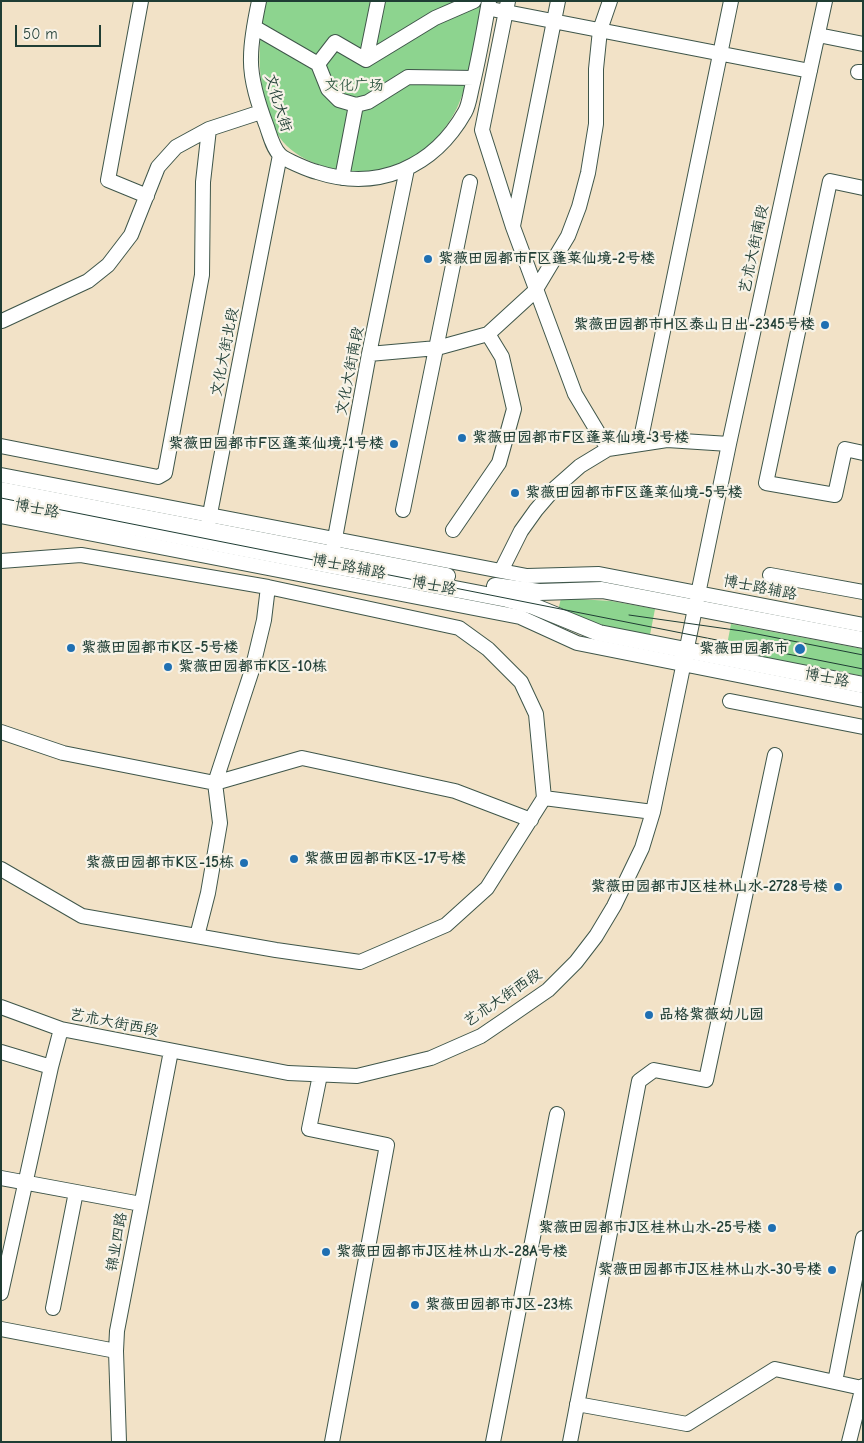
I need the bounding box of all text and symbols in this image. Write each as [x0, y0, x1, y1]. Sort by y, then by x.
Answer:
scale bar [18, 15, 104, 47]
text: 50 m [23, 25, 58, 43]
street label: 文化大街 [261, 72, 295, 134]
park label: 文化广场 [324, 77, 384, 95]
street label: 艺术大街南段 [736, 203, 772, 295]
place label: 紫薇田园都市F区蓬莱仙境-2号楼 [438, 250, 655, 268]
marker: 紫薇田园都市F区蓬莱仙境-2号楼 [422, 253, 434, 265]
street label: 文化大街北段 [208, 306, 242, 398]
place label: 紫薇田园都市H区泰山日出-2345号楼 [573, 316, 815, 334]
marker: 紫薇田园都市H区泰山日出-2345号楼 [819, 319, 831, 331]
street label: 文化大街南段 [333, 325, 367, 417]
place label: 紫薇田园都市F区蓬莱仙境-3号楼 [472, 429, 689, 447]
marker: 紫薇田园都市F区蓬莱仙境-3号楼 [456, 432, 468, 444]
place label: 紫薇田园都市F区蓬莱仙境-1号楼 [168, 435, 384, 453]
marker: 紫薇田园都市F区蓬莱仙境-1号楼 [388, 438, 400, 450]
place label: 紫薇田园都市F区蓬莱仙境-5号楼 [525, 484, 743, 502]
marker: 紫薇田园都市F区蓬莱仙境-5号楼 [509, 487, 521, 499]
street label: 博士路 [13, 496, 61, 522]
street label: 博士路辅路 [310, 551, 388, 583]
street label: 博士路辅路 [721, 572, 799, 604]
street label: 博士路 [410, 573, 458, 599]
place label: 紫薇田园都市K区-5号楼 [81, 639, 239, 657]
place label: 紫薇田园都市 [699, 640, 789, 658]
marker: 紫薇田园都市K区-5号楼 [65, 642, 77, 654]
marker: 紫薇田园都市 [793, 642, 807, 656]
place label: 紫薇田园都市K区-10栋 [178, 658, 327, 676]
marker: 紫薇田园都市K区-10栋 [162, 661, 174, 673]
street label: 博士路 [803, 665, 851, 691]
place label: 紫薇田园都市K区-17号楼 [304, 850, 466, 868]
marker: 紫薇田园都市K区-17号楼 [288, 853, 300, 865]
place label: 紫薇田园都市K区-15栋 [86, 854, 234, 872]
marker: 紫薇田园都市K区-15栋 [238, 857, 250, 869]
place label: 紫薇田园都市J区桂林山水-2728号楼 [591, 878, 828, 896]
marker: 紫薇田园都市J区桂林山水-2728号楼 [832, 881, 844, 893]
street label: 艺术大街西段 [461, 965, 545, 1031]
street label: 艺术大街西段 [68, 1006, 160, 1040]
place label: 品格紫薇幼儿园 [659, 1006, 764, 1024]
marker: 品格紫薇幼儿园 [643, 1009, 655, 1021]
street label: 锦业四路 [103, 1211, 131, 1273]
place label: 紫薇田园都市J区桂林山水-25号楼 [538, 1219, 762, 1237]
marker: 紫薇田园都市J区桂林山水-25号楼 [766, 1222, 778, 1234]
place label: 紫薇田园都市J区桂林山水-28A号楼 [336, 1243, 568, 1261]
marker: 紫薇田园都市J区桂林山水-28A号楼 [320, 1246, 332, 1258]
place label: 紫薇田园都市J区桂林山水-30号楼 [598, 1261, 822, 1279]
marker: 紫薇田园都市J区桂林山水-30号楼 [826, 1264, 838, 1276]
place label: 紫薇田园都市J区-23栋 [425, 1296, 573, 1314]
marker: 紫薇田园都市J区-23栋 [409, 1299, 421, 1311]

